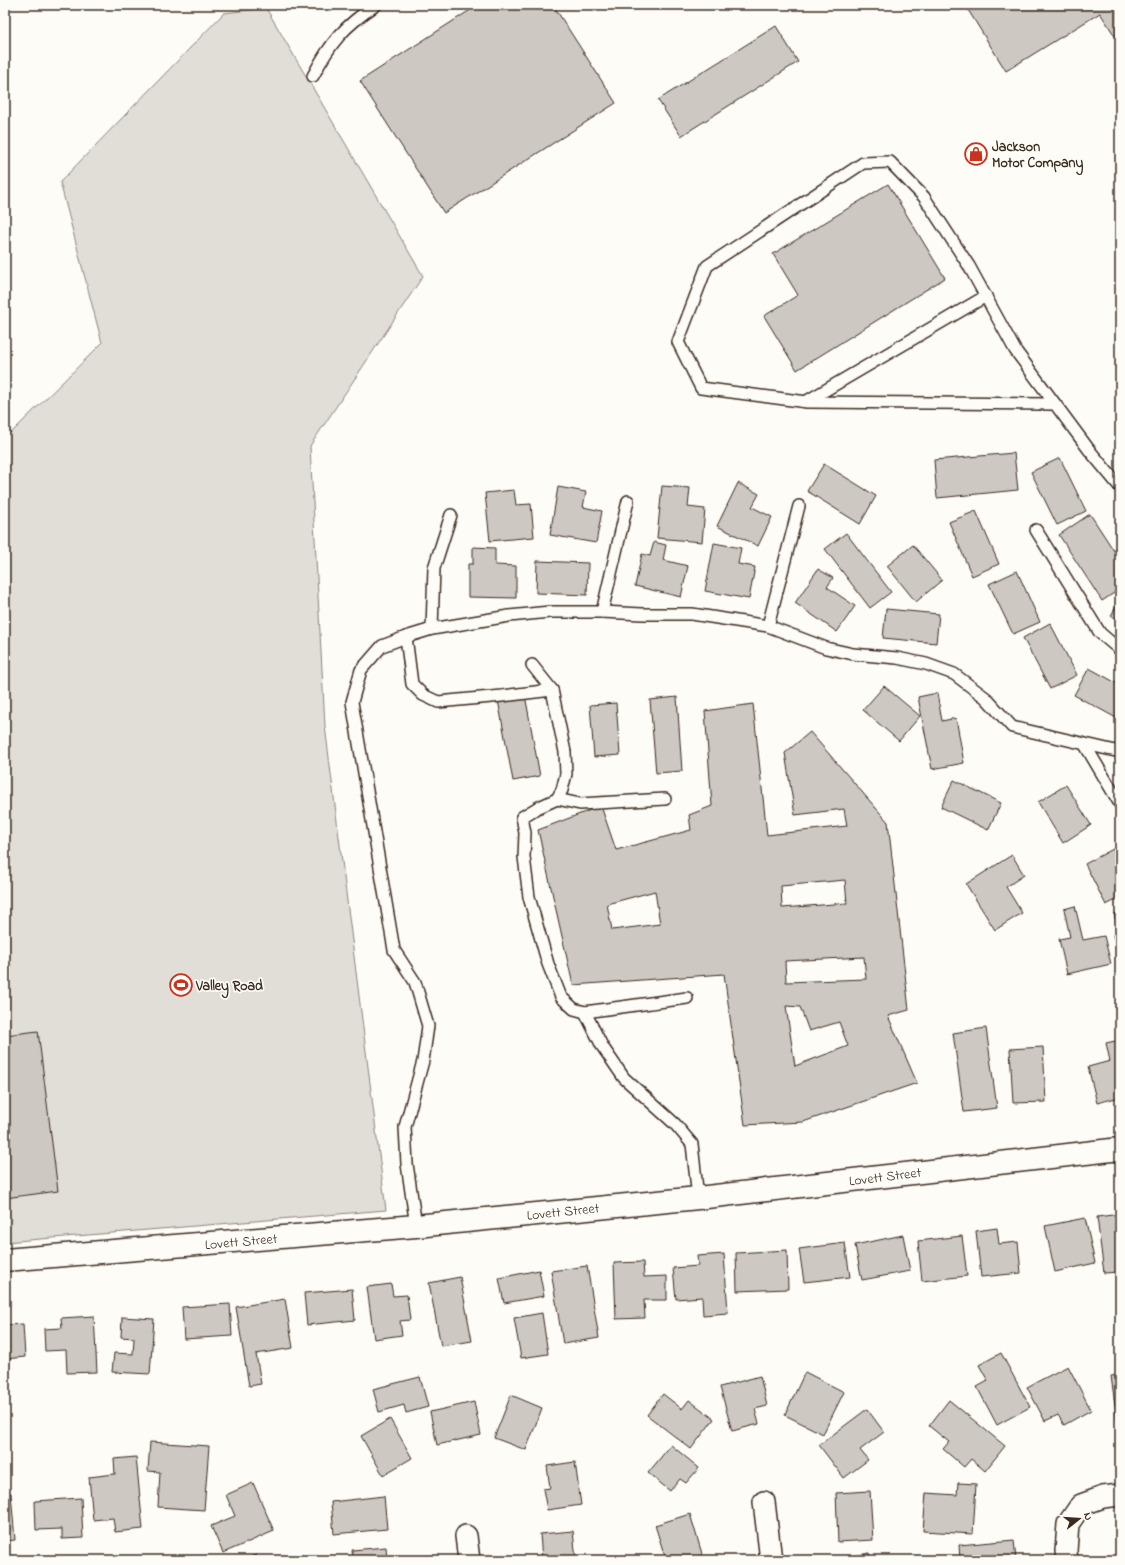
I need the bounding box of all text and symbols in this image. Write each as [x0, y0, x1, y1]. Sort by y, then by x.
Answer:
place label: Jackson Motor Company [992, 137, 1084, 176]
shop icon: Jackson Motor Company [963, 141, 989, 167]
sports icon: Valley Road [168, 972, 194, 998]
place label: Valley Road [195, 976, 263, 999]
street label: Lovett Street [848, 1163, 923, 1192]
street label: Lovett Street [526, 1198, 601, 1227]
street label: Lovett Street [204, 1229, 279, 1256]
north arrow [1059, 1499, 1099, 1539]
text: N [1079, 1510, 1096, 1522]

